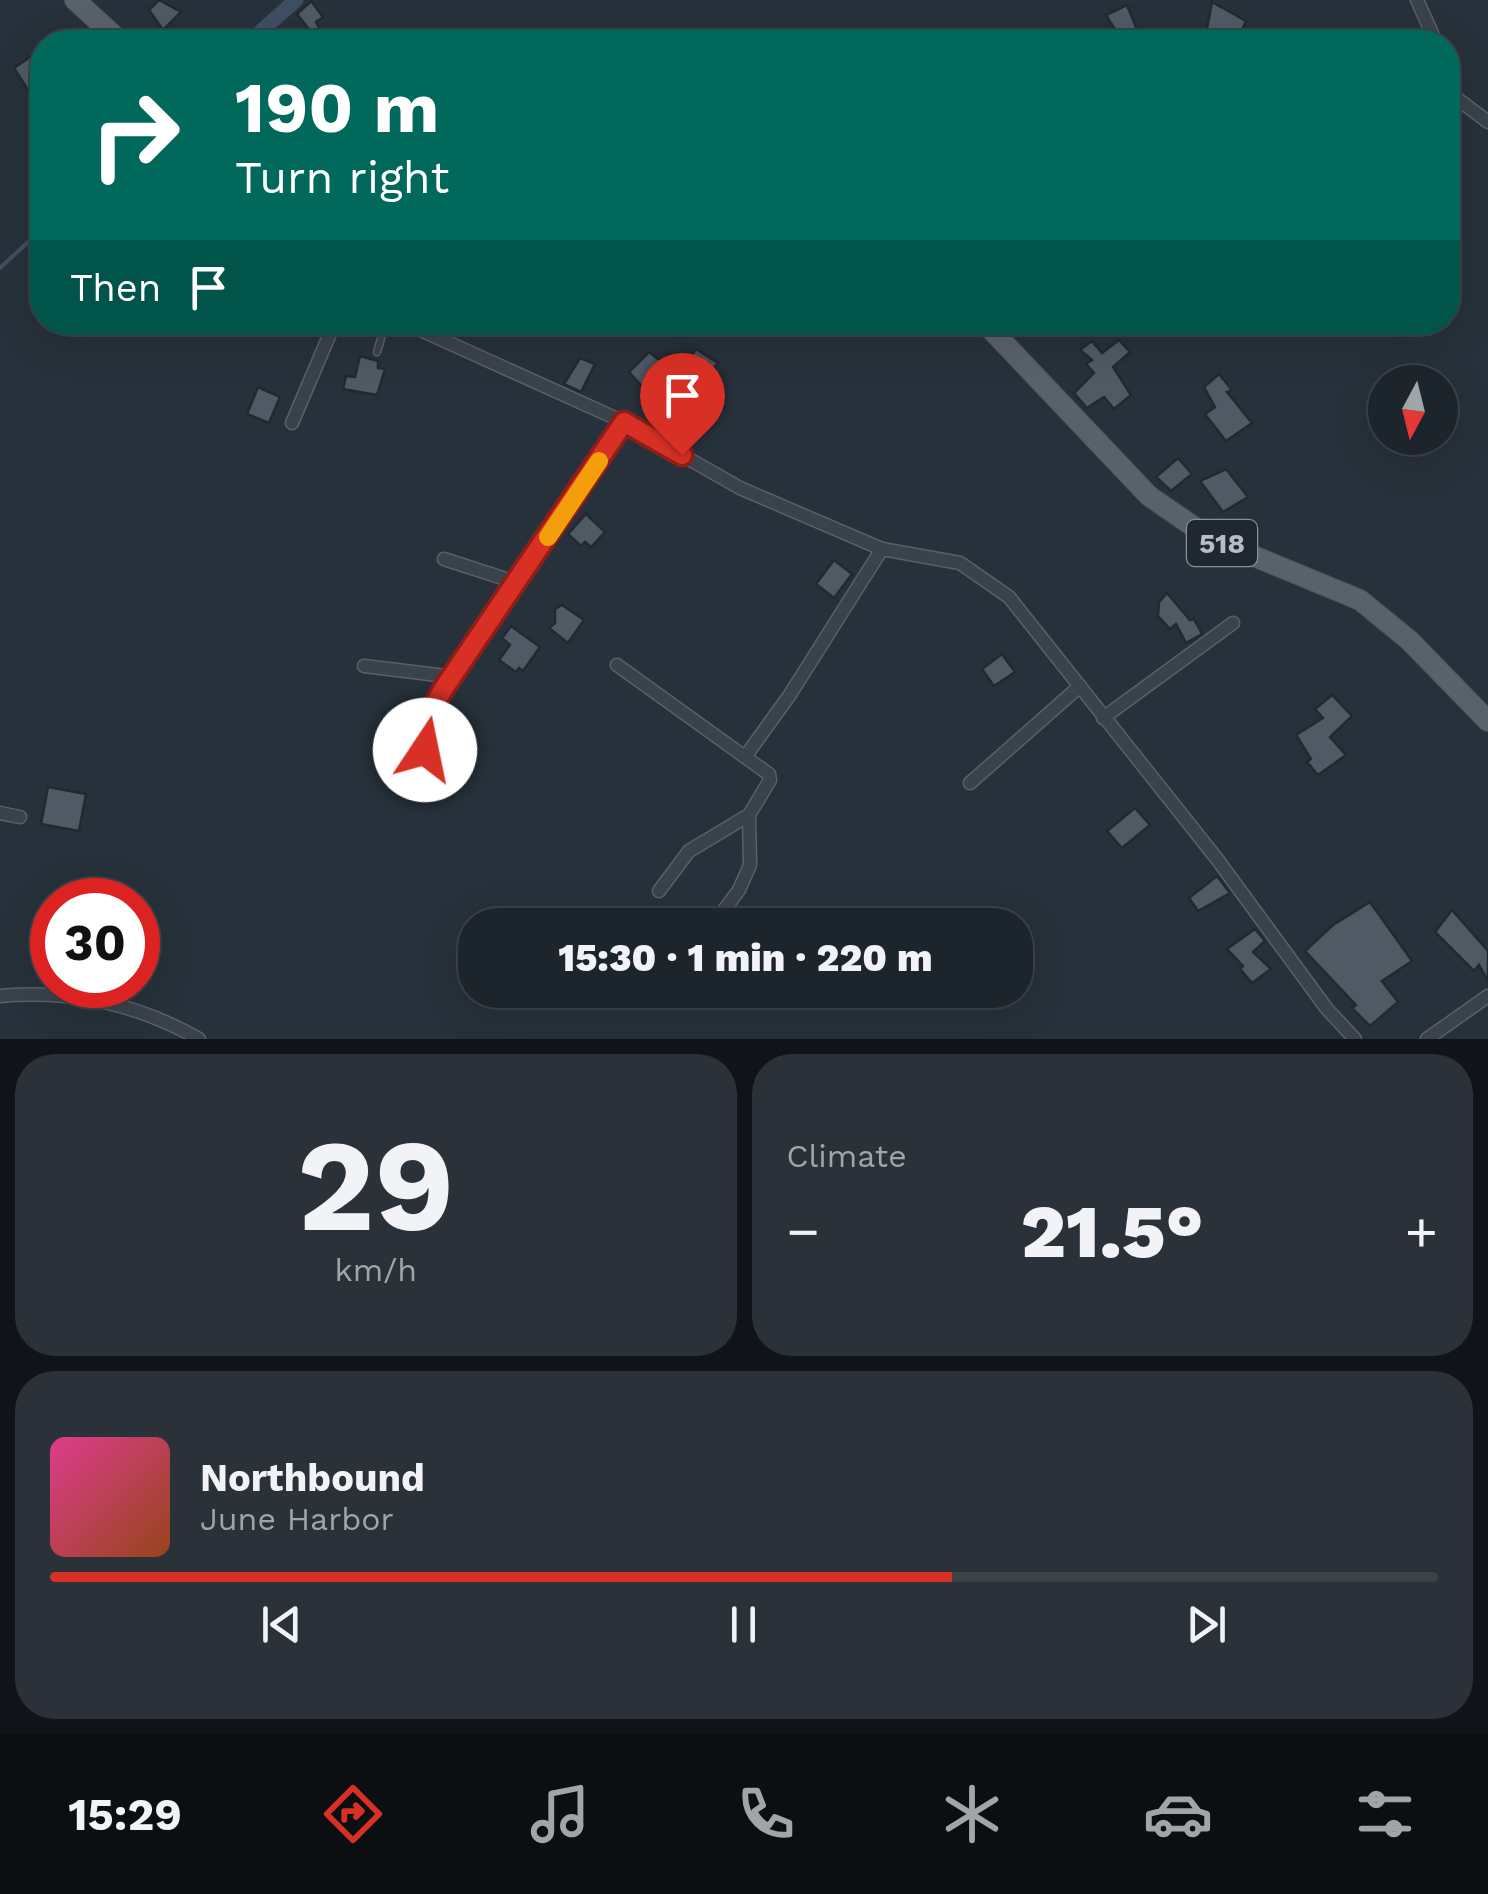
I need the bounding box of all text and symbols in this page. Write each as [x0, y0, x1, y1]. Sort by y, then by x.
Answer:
text: 190 m [235, 67, 439, 149]
icon: right [70, 70, 200, 200]
text: Turn right [235, 151, 449, 204]
icon: arrive [181, 260, 236, 315]
text: Then [70, 266, 161, 310]
pin [640, 353, 725, 456]
north arrow [1368, 365, 1458, 455]
map controls [1368, 365, 1458, 455]
icon: arrive [655, 368, 710, 423]
road number: 518 [1187, 520, 1257, 566]
position arrow [373, 698, 477, 802]
speed limit sign: 30 [30, 878, 160, 1008]
text: 15:30 · 1 min · 220 m [558, 936, 933, 980]
text: 29 [297, 1109, 455, 1262]
text: Climate [787, 1137, 907, 1175]
text: 21.5° [1021, 1187, 1204, 1275]
text: − [787, 1199, 820, 1263]
text: + [1405, 1199, 1438, 1263]
text: km/h [335, 1251, 417, 1289]
text: Northbound [200, 1456, 425, 1500]
text: June Harbor [200, 1500, 394, 1538]
icon: previous [254, 1597, 309, 1652]
icon: pause [716, 1597, 771, 1652]
icon: next [1179, 1597, 1234, 1652]
icon: directions [318, 1779, 388, 1849]
icon: music [525, 1779, 595, 1849]
icon: phone [731, 1779, 801, 1849]
icon: climate [937, 1779, 1007, 1849]
icon: car [1143, 1779, 1213, 1849]
icon: filters [1350, 1779, 1420, 1849]
text: 15:29 [68, 1788, 182, 1841]

